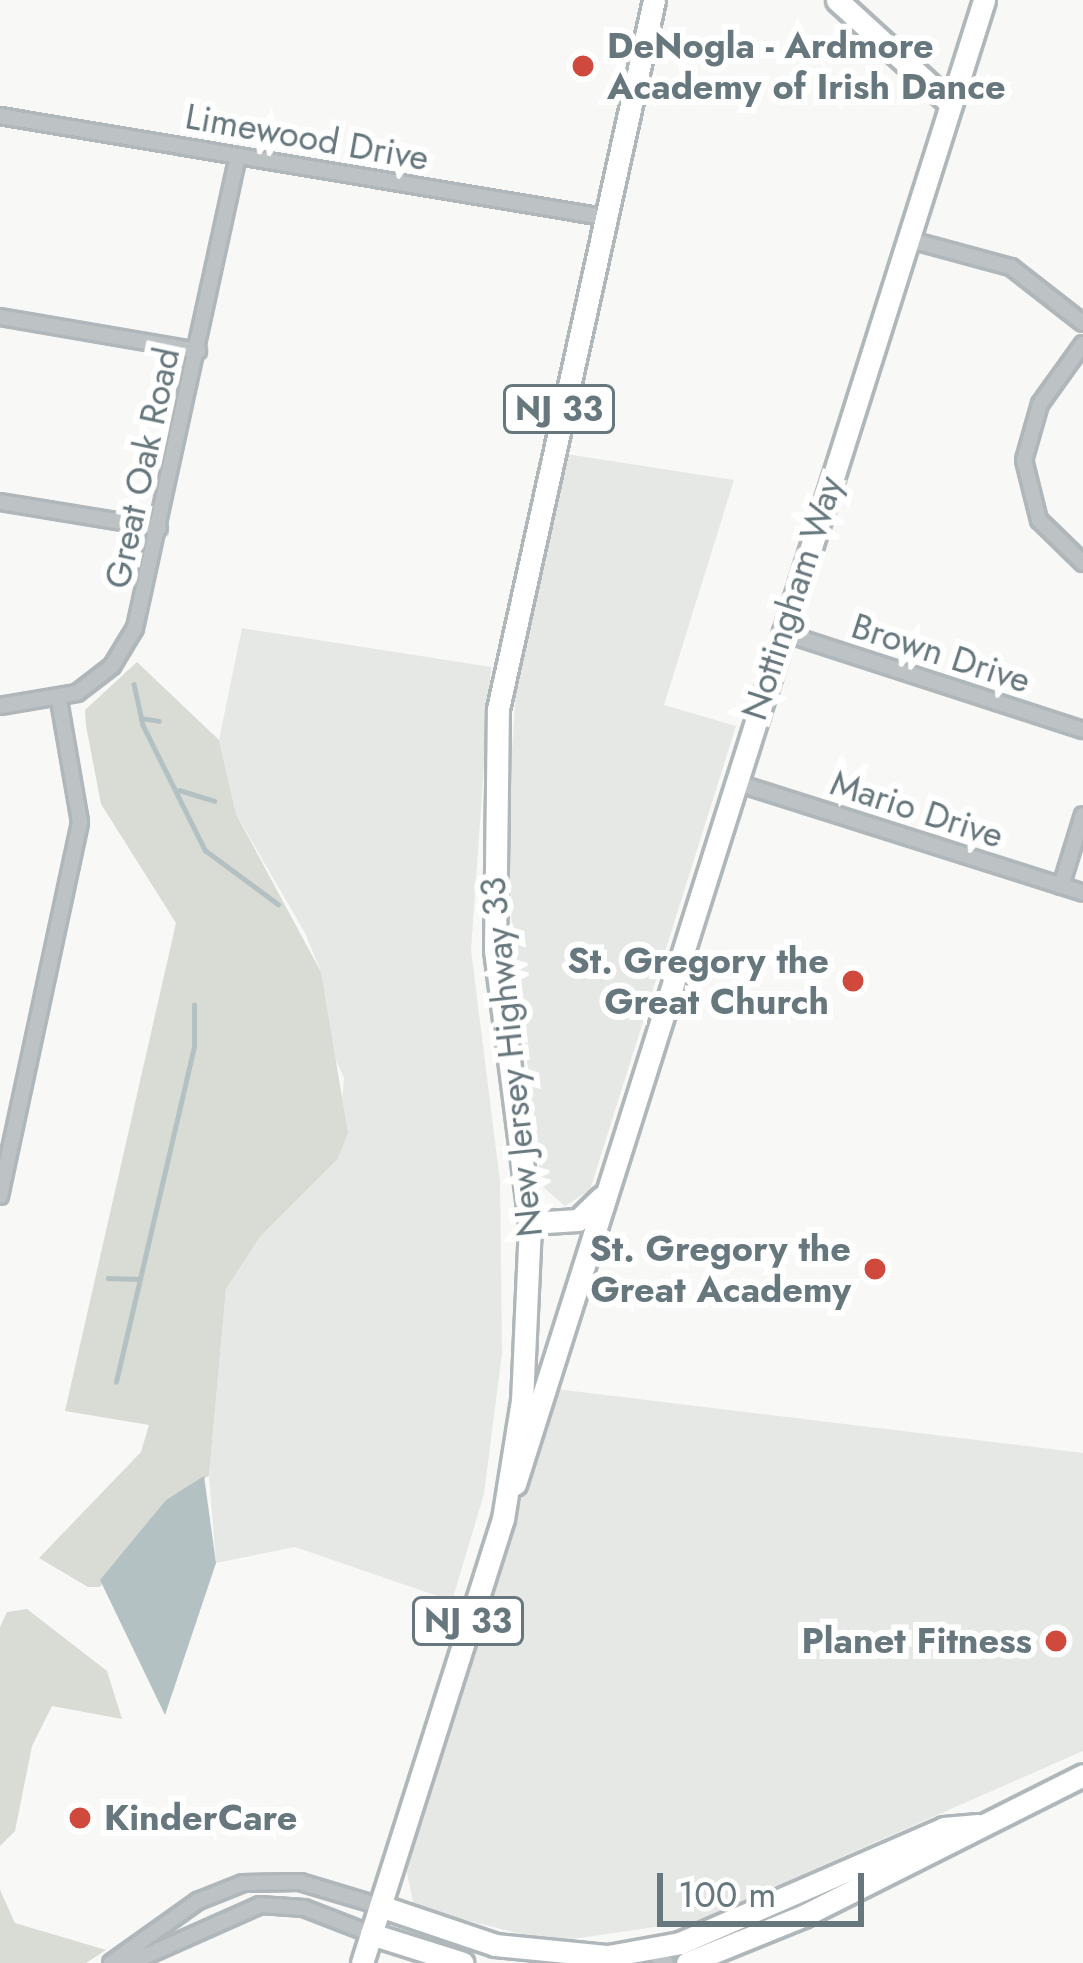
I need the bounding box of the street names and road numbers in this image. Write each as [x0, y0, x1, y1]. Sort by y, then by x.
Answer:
street label: Limewood Drive [182, 94, 432, 180]
street label: Great Oak Road [95, 344, 189, 592]
road number: NJ 33 [502, 382, 616, 436]
street label: Nottingham Way [732, 471, 852, 725]
street label: Brown Drive [846, 604, 1036, 702]
street label: Mario Drive [825, 761, 1009, 857]
street label: New Jersey Highway 33 [471, 875, 551, 1239]
road number: NJ 33 [411, 1594, 525, 1648]

